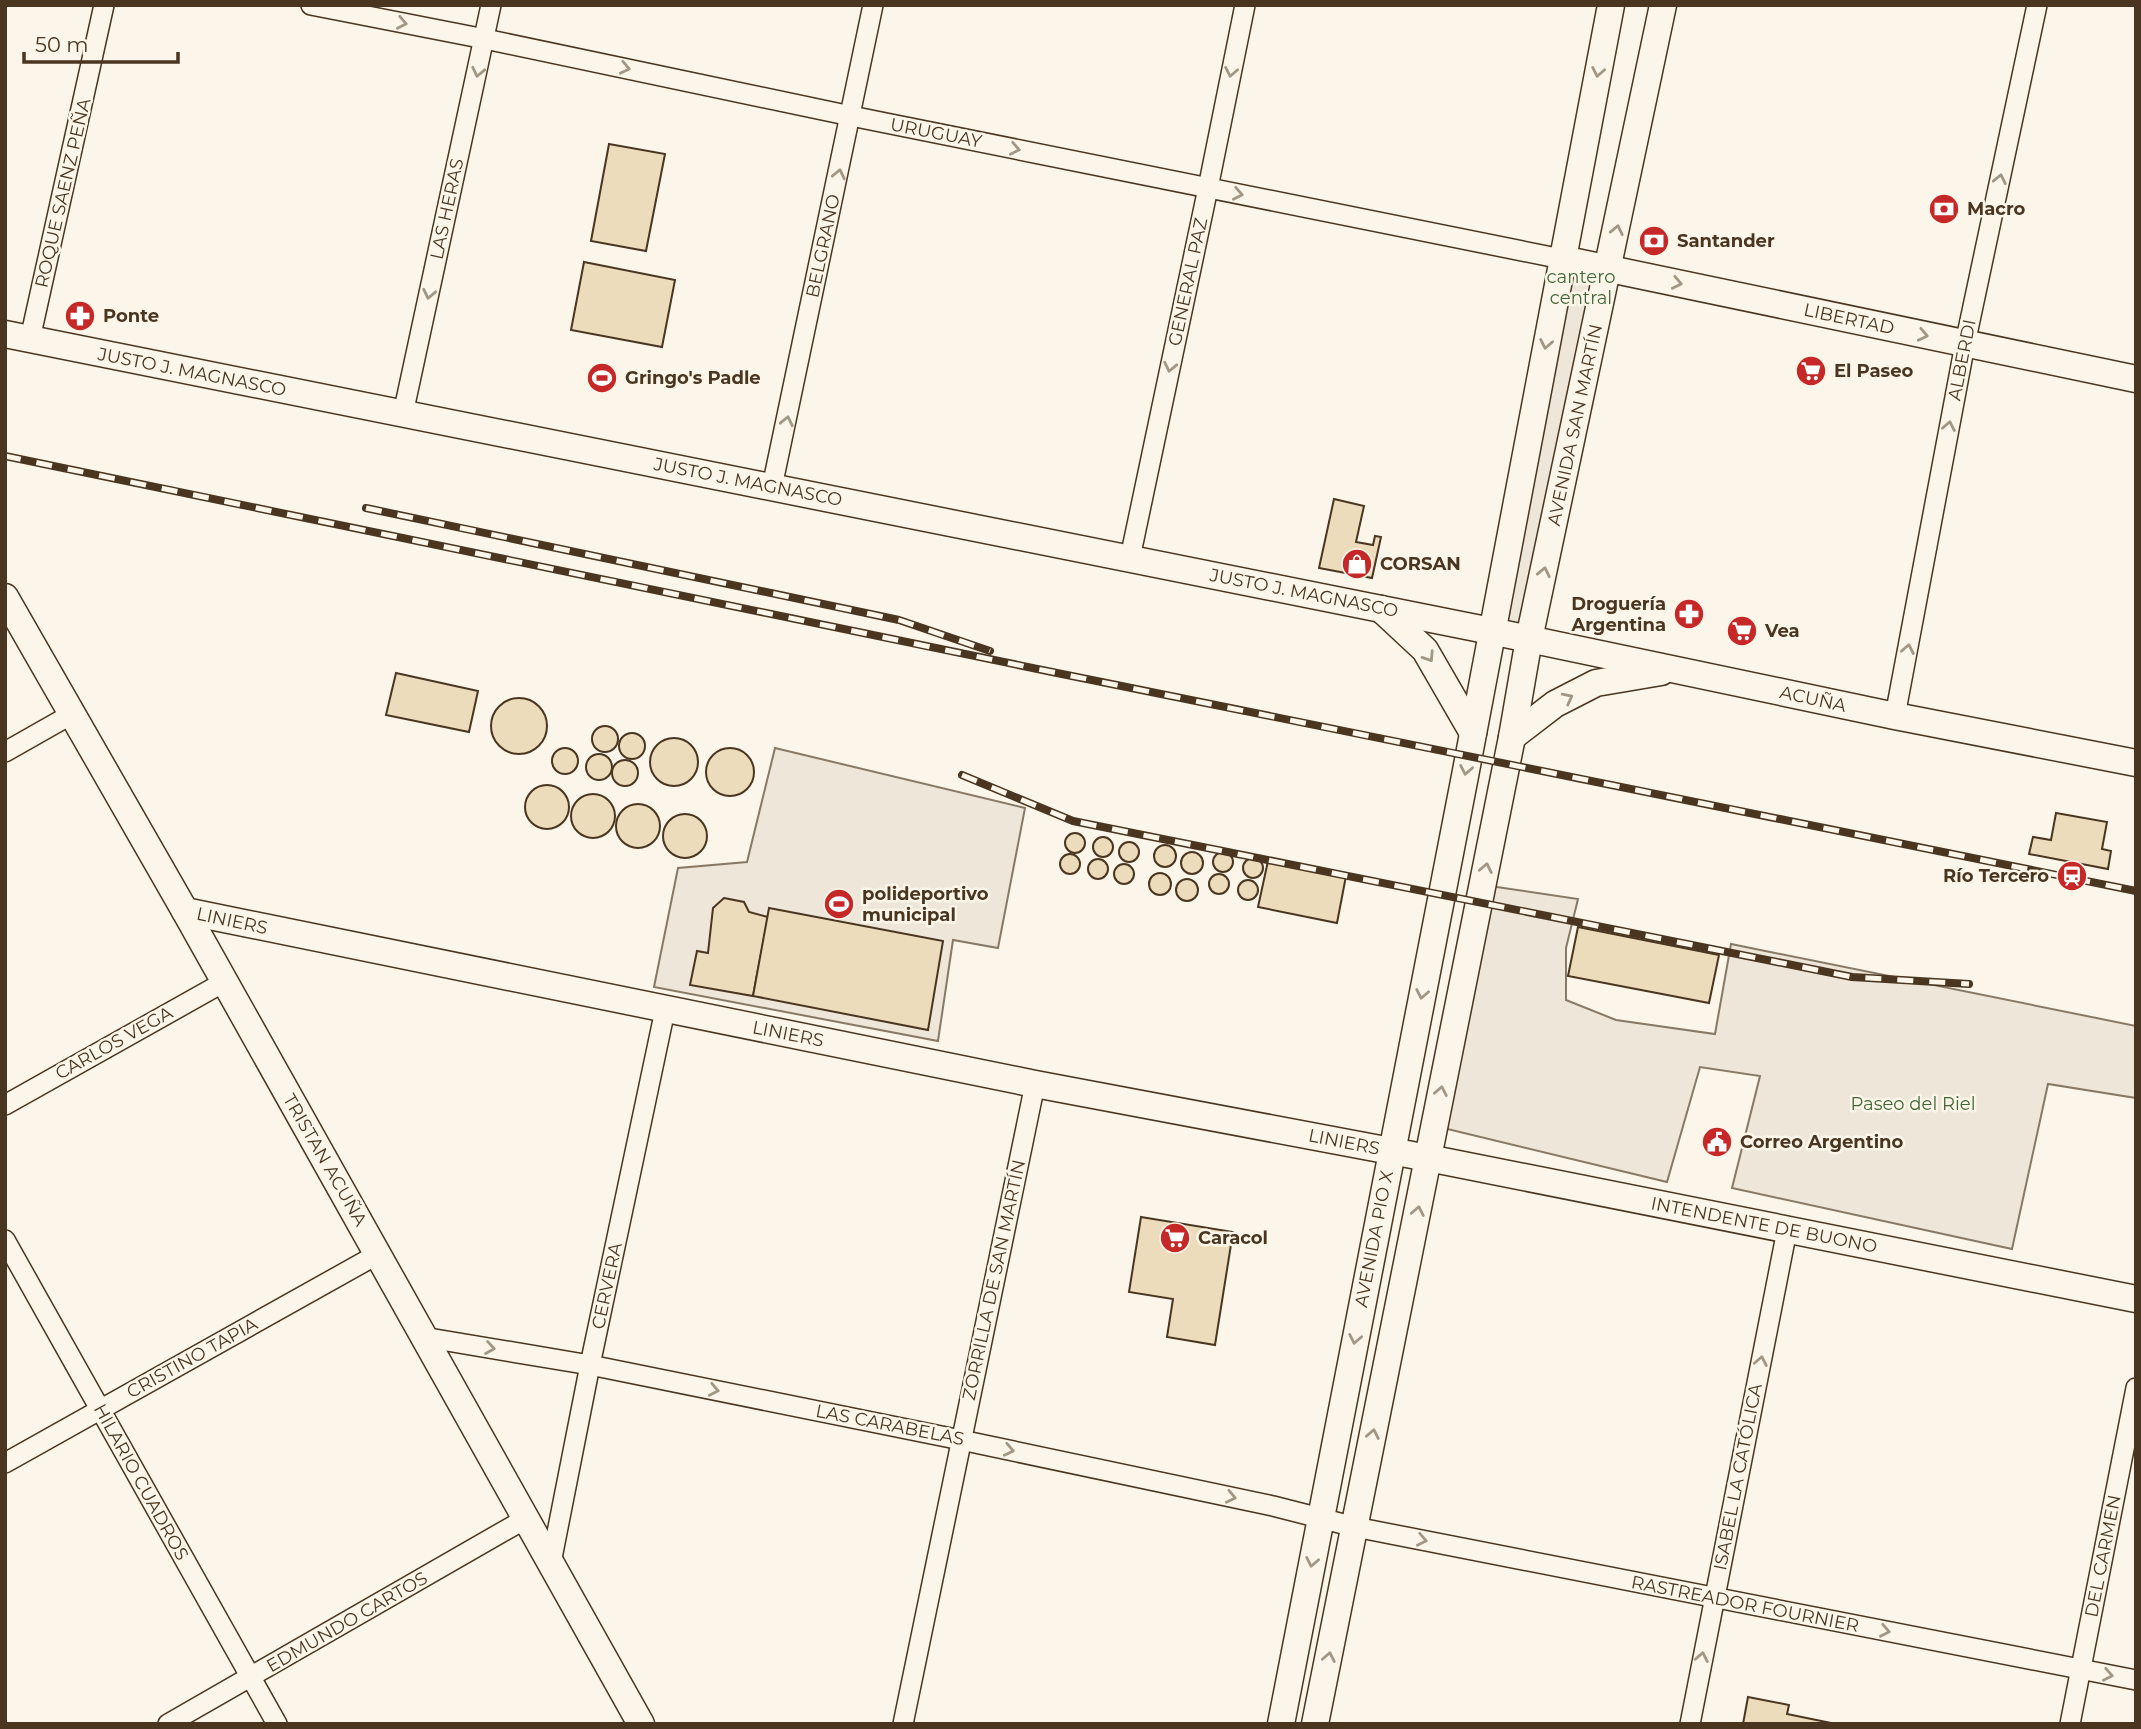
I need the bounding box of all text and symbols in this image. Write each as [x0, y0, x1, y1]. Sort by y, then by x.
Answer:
one-way arrow [396, 14, 408, 29]
scale bar [24, 21, 178, 65]
text: 50 m [35, 32, 89, 57]
one-way arrow [619, 60, 631, 75]
one-way arrow [471, 66, 486, 78]
one-way arrow [1225, 66, 1240, 78]
one-way arrow [1591, 66, 1606, 78]
street label: ROQUE SAENZ PEÑA [31, 96, 96, 290]
street label: URUGUAY [888, 113, 984, 153]
one-way arrow [1009, 140, 1021, 155]
street label: LAS HERAS [426, 156, 468, 262]
one-way arrow [830, 168, 845, 180]
one-way arrow [1991, 173, 2006, 185]
one-way arrow [1232, 185, 1244, 200]
street label: BELGRANO [801, 192, 845, 300]
bank icon: Macro [1927, 192, 1961, 226]
place label: Macro [1967, 198, 2026, 220]
street label: GENERAL PAZ [1164, 216, 1212, 348]
one-way arrow [1609, 224, 1624, 236]
bank icon: Santander [1637, 224, 1671, 258]
place label: Santander [1677, 230, 1775, 252]
park label: cantero central [1546, 266, 1616, 309]
one-way arrow [1671, 274, 1683, 289]
one-way arrow [422, 288, 437, 300]
pharmacy icon: Ponte [63, 299, 97, 333]
street label: LIBERTAD [1802, 299, 1896, 339]
place label: Ponte [103, 305, 159, 327]
street label: ALBERDI [1943, 317, 1981, 403]
street label: AVENIDA SAN MARTÍN [1543, 322, 1607, 528]
one-way arrow [1917, 327, 1929, 342]
one-way arrow [1539, 338, 1554, 350]
street label: JUSTO J. MAGNASCO [95, 343, 288, 401]
supermarket icon: El Paseo [1794, 354, 1828, 388]
place label: El Paseo [1834, 360, 1914, 382]
sports icon: Gringo's Padle [585, 361, 619, 395]
one-way arrow [1164, 361, 1179, 373]
place label: Gringo's Padle [625, 367, 761, 389]
one-way arrow [778, 415, 793, 427]
one-way arrow [1941, 420, 1956, 432]
street label: JUSTO J. MAGNASCO [651, 453, 844, 511]
shop icon: CORSAN [1340, 547, 1374, 581]
place label: CORSAN [1380, 553, 1461, 575]
street label: JUSTO J. MAGNASCO [1207, 564, 1400, 622]
one-way arrow [1535, 566, 1550, 578]
place label: Droguería Argentina [1570, 593, 1666, 636]
pharmacy icon: Droguería Argentina [1672, 597, 1706, 631]
supermarket icon: Vea [1725, 614, 1759, 648]
place label: Vea [1764, 620, 1800, 642]
one-way arrow [1899, 643, 1914, 655]
one-way arrow [1420, 649, 1433, 662]
street label: ACUÑA [1778, 681, 1848, 717]
one-way arrow [1560, 692, 1573, 706]
one-way arrow [1459, 764, 1474, 776]
station icon: Río Tercero [2055, 859, 2089, 893]
one-way arrow [1478, 862, 1493, 874]
place label: Río Tercero [1943, 865, 2049, 887]
place label: polideportivo municipal [862, 883, 989, 926]
sports icon: polideportivo municipal [822, 887, 856, 921]
street label: LINIERS [194, 903, 270, 939]
one-way arrow [1416, 988, 1431, 1000]
street label: CARLOS VEGA [51, 1002, 177, 1084]
street label: LINIERS [750, 1016, 826, 1052]
one-way arrow [1433, 1085, 1448, 1097]
street label: TRISTAN ACUÑA [278, 1090, 372, 1230]
park label: Paseo del Riel [1850, 1093, 1976, 1115]
street label: LINIERS [1306, 1124, 1382, 1160]
public building icon: Correo Argentino [1700, 1125, 1734, 1159]
place label: Correo Argentino [1740, 1131, 1904, 1153]
street label: ZORRILLA DE SAN MARTÍN [958, 1158, 1030, 1402]
street label: AVENIDA PIO X [1350, 1169, 1398, 1309]
street label: INTENDENTE DE BUONO [1649, 1192, 1879, 1258]
one-way arrow [1409, 1205, 1424, 1217]
supermarket icon: Caracol [1158, 1221, 1192, 1255]
place label: Caracol [1198, 1227, 1268, 1249]
street label: CERVERA [587, 1241, 627, 1331]
street label: CRISTINO TAPIA [123, 1313, 261, 1403]
one-way arrow [1349, 1332, 1364, 1344]
one-way arrow [484, 1340, 496, 1355]
one-way arrow [1753, 1356, 1768, 1368]
one-way arrow [708, 1381, 720, 1396]
street label: ISABEL LA CATÓLICA [1709, 1382, 1767, 1572]
street label: HILARIO CUADROS [89, 1400, 193, 1564]
street label: LAS CARABELAS [814, 1400, 966, 1450]
one-way arrow [1365, 1428, 1380, 1440]
one-way arrow [1003, 1441, 1015, 1456]
one-way arrow [1225, 1489, 1237, 1504]
street label: DEL CARMEN [2080, 1493, 2126, 1619]
one-way arrow [1416, 1531, 1428, 1546]
one-way arrow [1305, 1556, 1320, 1568]
street label: EDMUNDO CARTOS [263, 1567, 431, 1677]
street label: RASTREADOR FOURNIER [1629, 1571, 1861, 1637]
one-way arrow [1879, 1623, 1891, 1638]
one-way arrow [1320, 1651, 1335, 1663]
one-way arrow [1694, 1651, 1709, 1663]
one-way arrow [2102, 1667, 2114, 1682]

